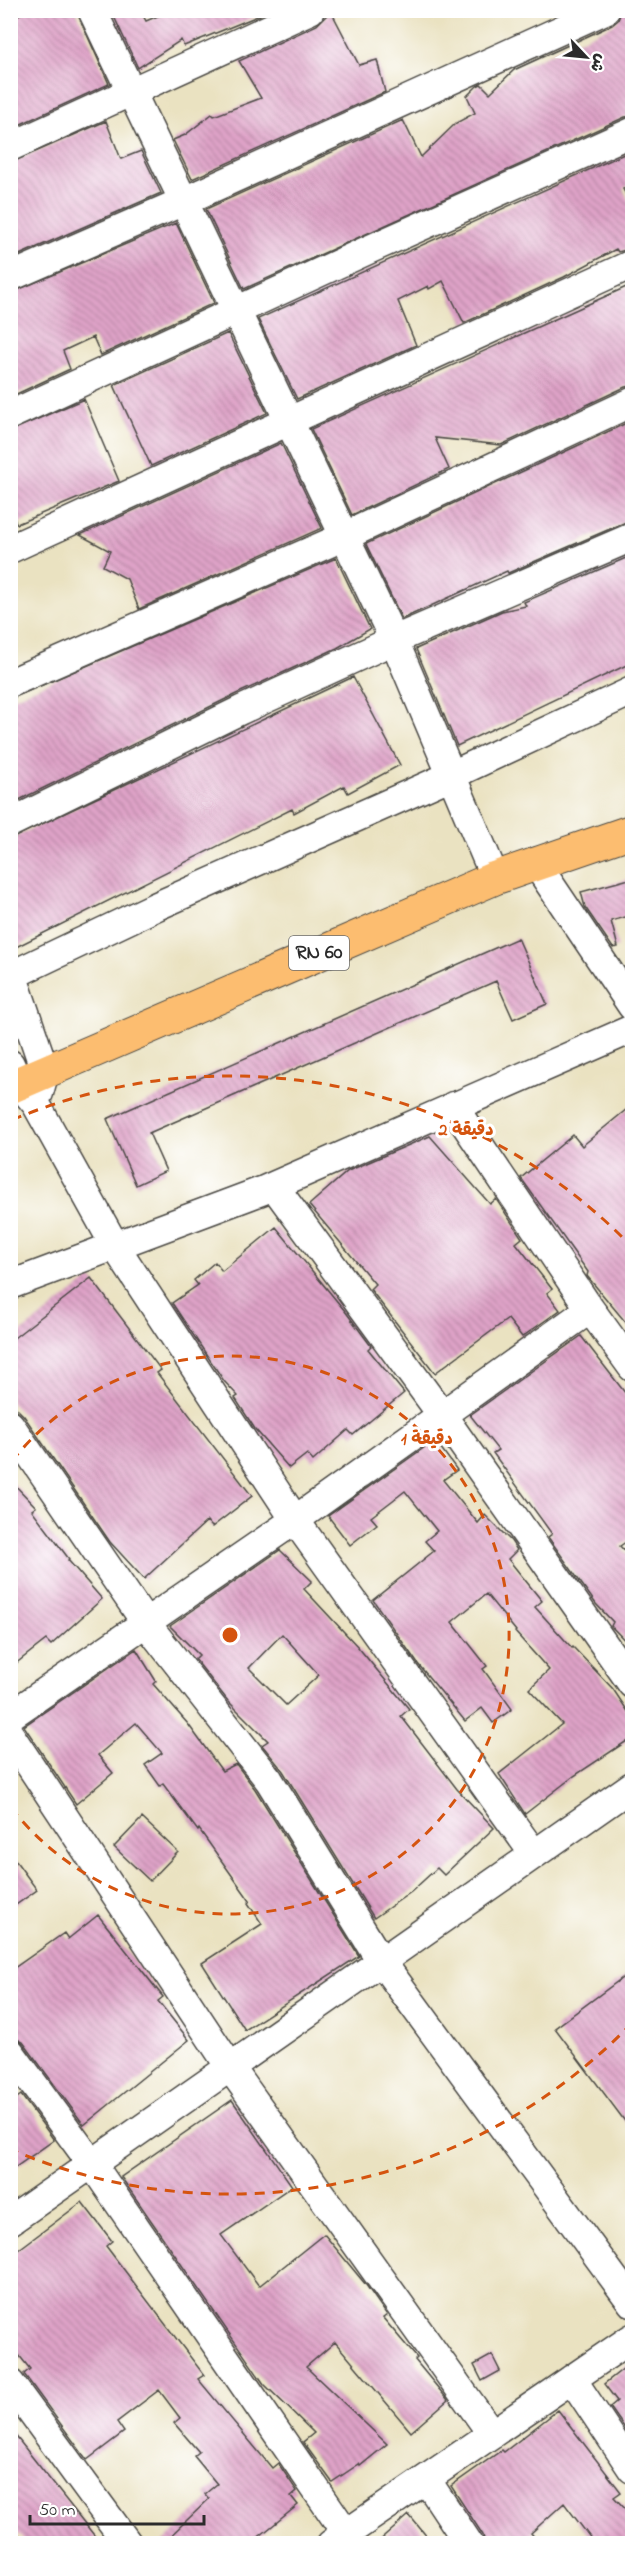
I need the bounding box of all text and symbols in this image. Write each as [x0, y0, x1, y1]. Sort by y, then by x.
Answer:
north arrow [556, 27, 616, 87]
text: ش [583, 50, 612, 76]
road number: RN 60 [289, 936, 349, 970]
text: 2 دقيقة [438, 1118, 493, 1144]
text: 1 دقيقة [401, 1427, 453, 1453]
centre of rings [220, 1625, 240, 1645]
scale bar [30, 2488, 204, 2526]
text: 50 m [39, 2498, 76, 2524]

